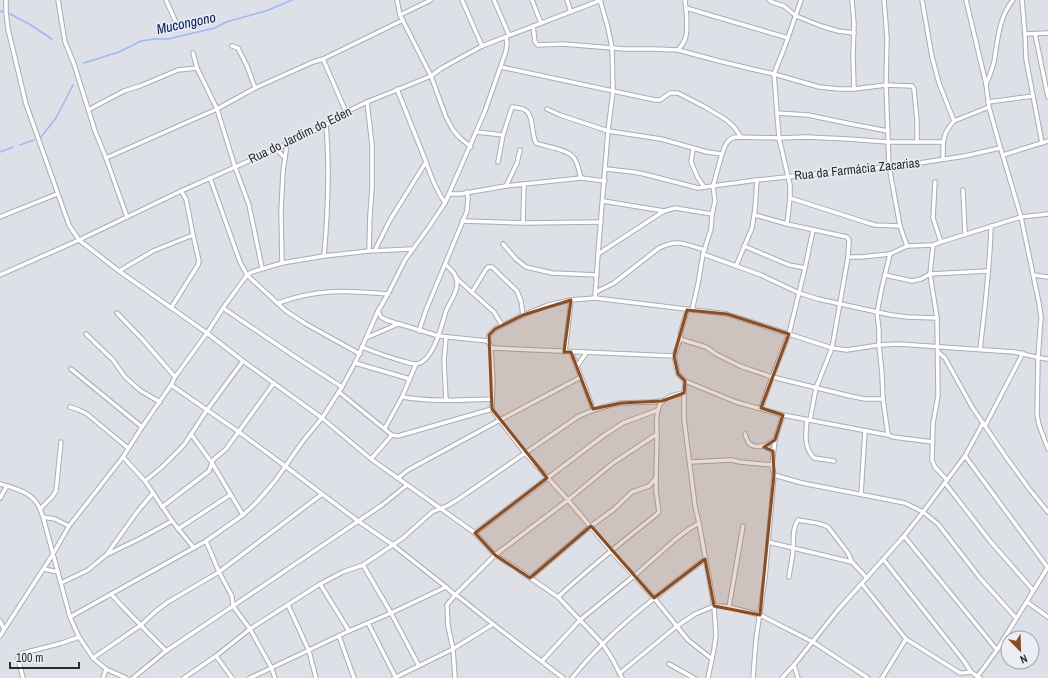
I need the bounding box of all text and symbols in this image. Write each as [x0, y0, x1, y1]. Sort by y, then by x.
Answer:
water label: Mucongono [155, 8, 217, 38]
street label: Rua do Jardim do Eden [246, 103, 354, 167]
street label: Rua da Farmácia Zacarias [793, 154, 921, 184]
north arrow [1000, 630, 1040, 670]
scale bar [10, 644, 79, 670]
text: 100 m [16, 650, 43, 666]
text: N [1018, 651, 1030, 667]

